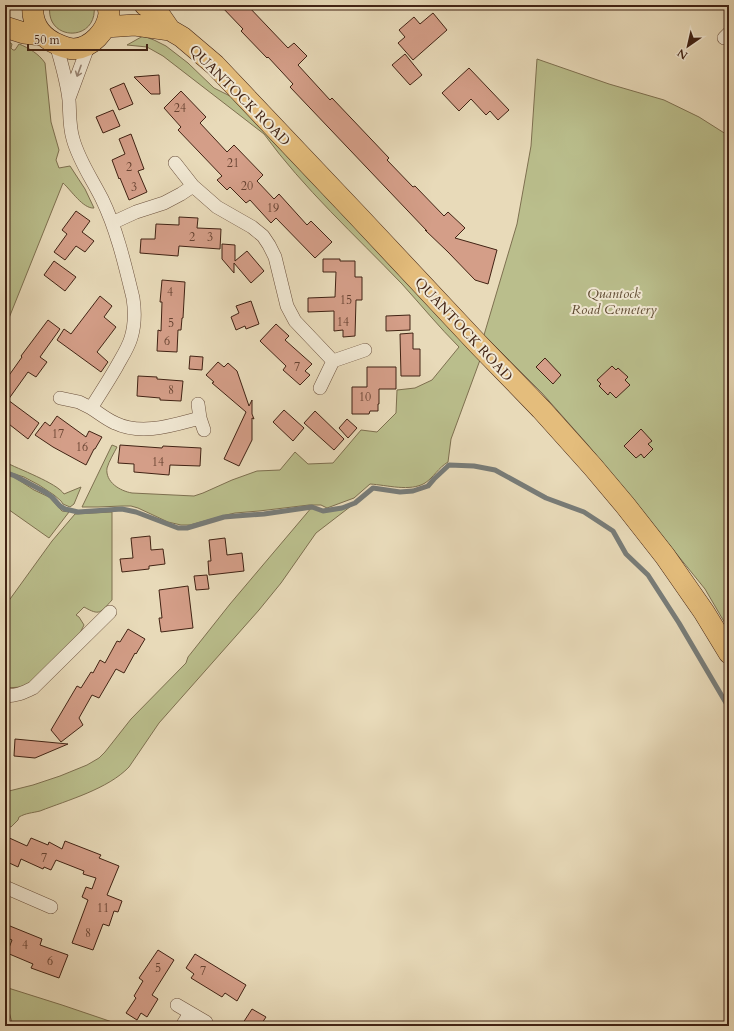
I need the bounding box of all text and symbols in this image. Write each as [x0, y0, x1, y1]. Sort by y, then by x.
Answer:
scale bar [28, 26, 147, 52]
north arrow [668, 26, 708, 66]
text: 50 m [34, 32, 61, 48]
street label: QUANTOCK ROAD [185, 41, 294, 150]
text: N [674, 45, 691, 63]
one-way arrow [74, 65, 82, 77]
house number: 24 [174, 100, 186, 116]
house number: 21 [227, 155, 239, 171]
house number: 2 [126, 159, 132, 175]
house number: 20 [241, 178, 253, 194]
house number: 3 [131, 179, 137, 195]
house number: 19 [267, 200, 279, 216]
house number: 2 [189, 229, 195, 245]
house number: 3 [207, 229, 213, 245]
street label: QUANTOCK ROAD [410, 273, 517, 385]
house number: 4 [167, 284, 173, 300]
park label: Quantock Road Cemetery [571, 284, 657, 319]
house number: 15 [340, 292, 352, 308]
house number: 14 [337, 314, 349, 330]
house number: 5 [168, 315, 174, 331]
house number: 6 [164, 333, 170, 349]
house number: 7 [294, 359, 300, 375]
house number: 8 [168, 382, 174, 398]
house number: 10 [359, 389, 371, 405]
house number: 17 [52, 426, 64, 442]
house number: 16 [76, 439, 88, 455]
house number: 14 [152, 454, 164, 470]
house number: 7 [41, 850, 47, 866]
house number: 11 [97, 900, 109, 916]
house number: 8 [85, 925, 91, 941]
house number: 4 [22, 937, 28, 953]
house number: 6 [47, 953, 53, 969]
house number: 5 [155, 960, 161, 976]
house number: 7 [200, 963, 206, 979]

